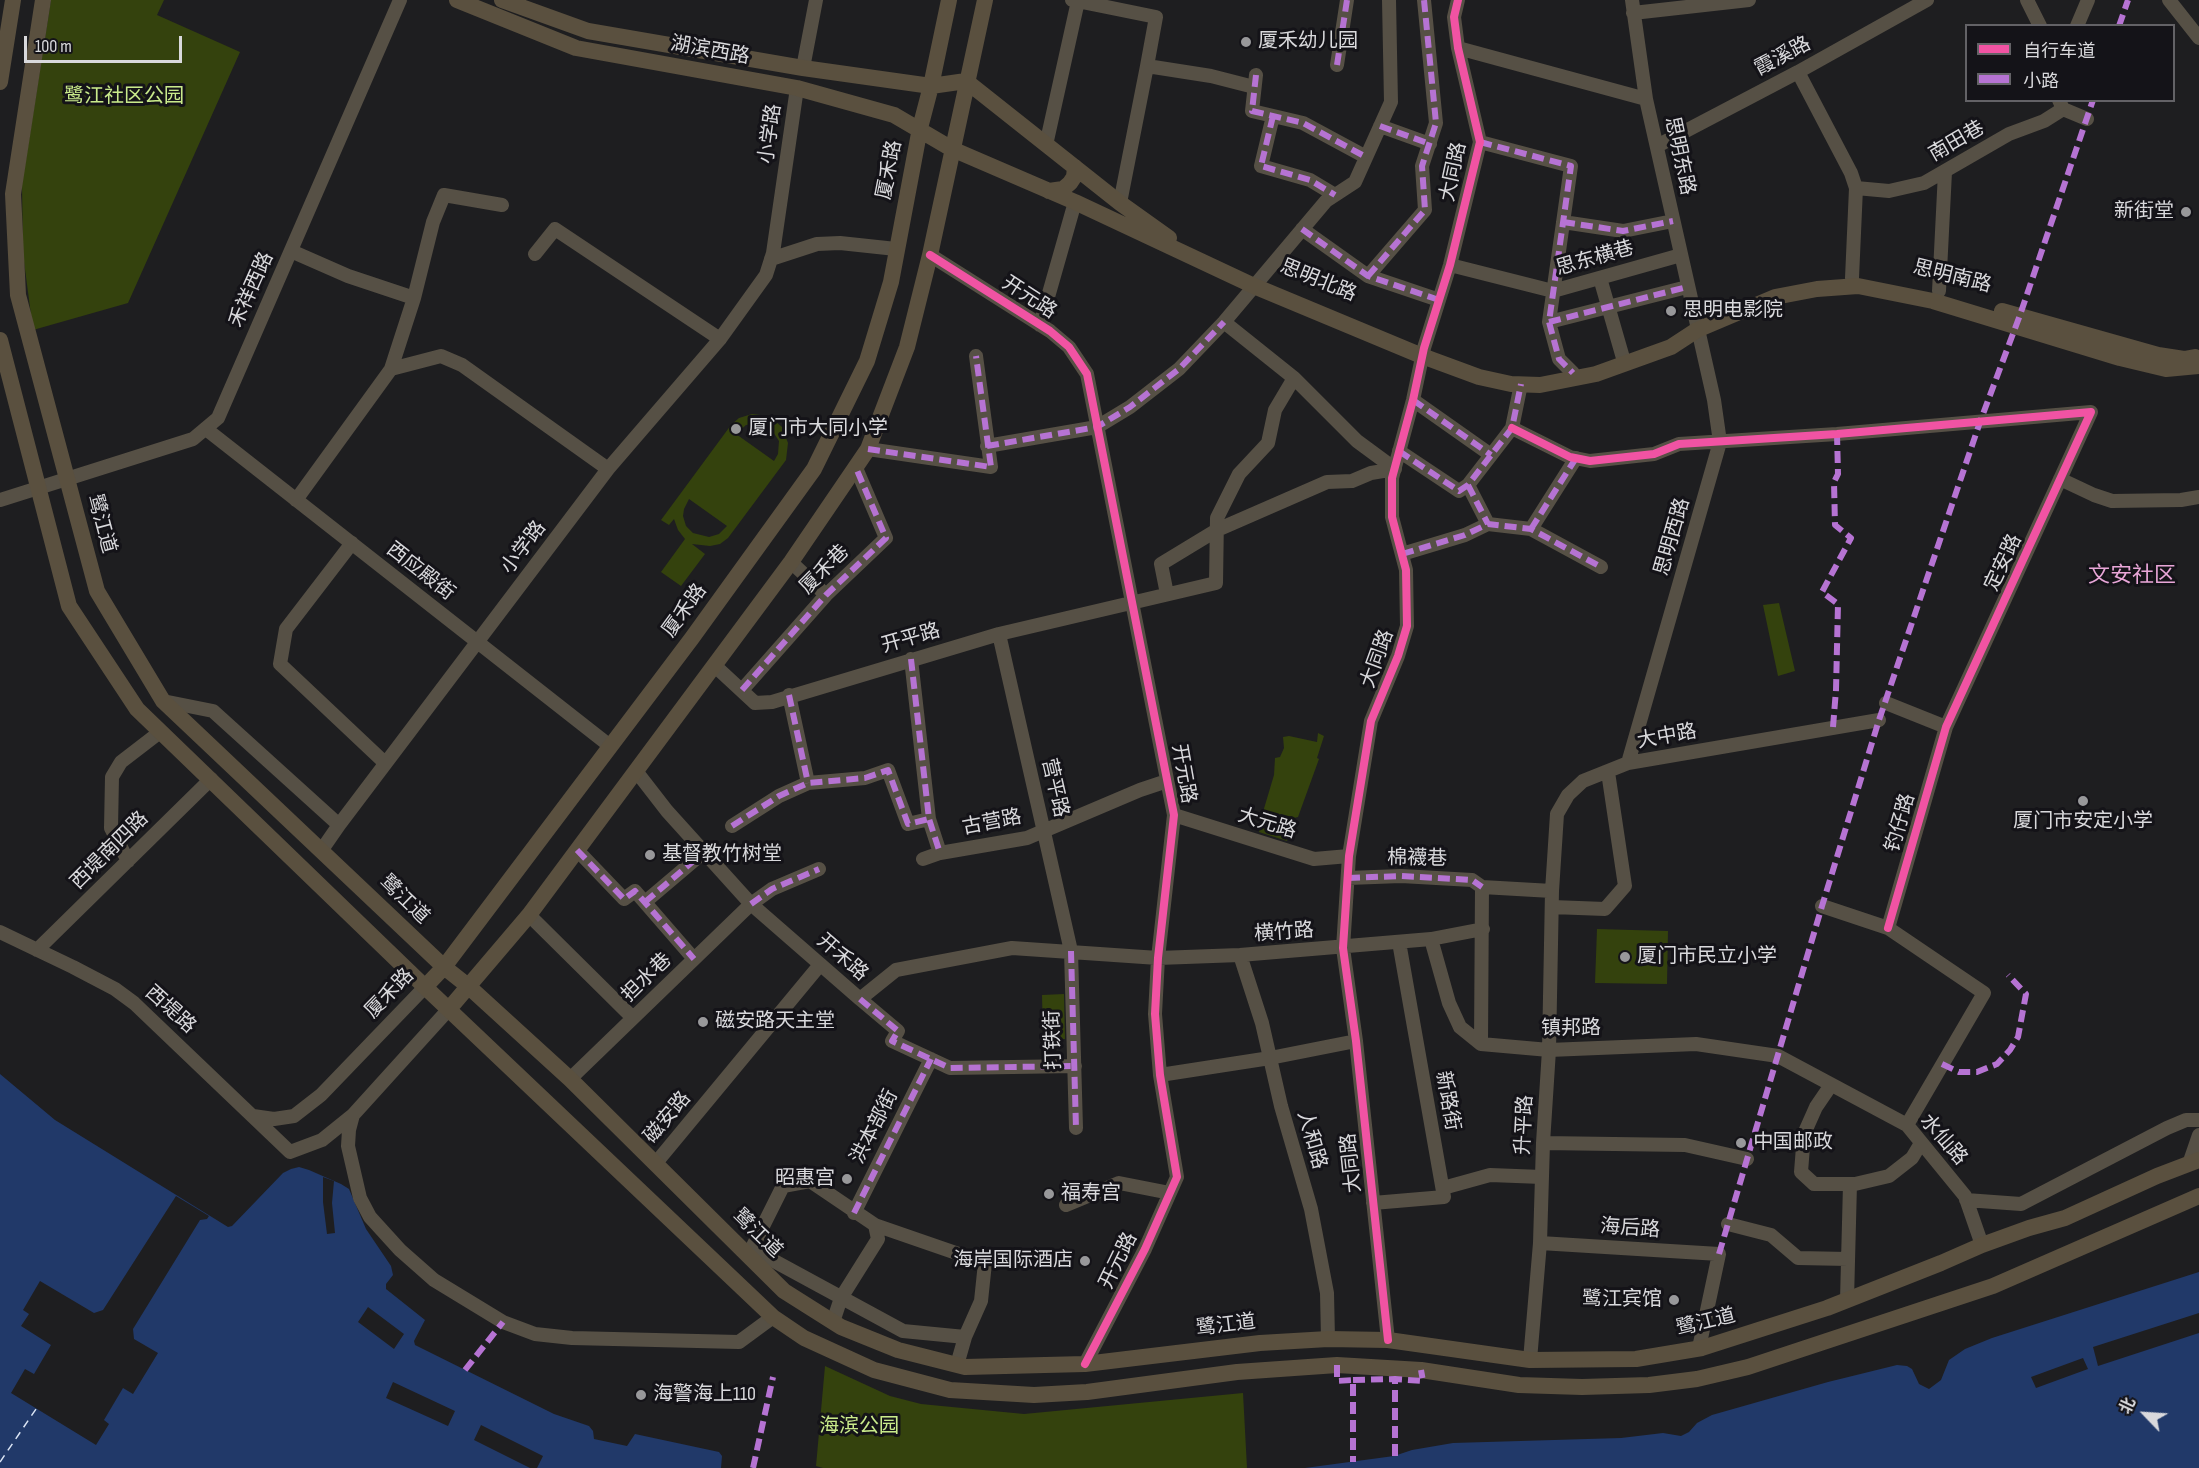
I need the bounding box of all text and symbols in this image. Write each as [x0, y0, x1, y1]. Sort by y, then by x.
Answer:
scale bar [27, 24, 184, 62]
legend [1965, 24, 2175, 102]
place label: 厦禾幼儿园 [1258, 30, 1358, 54]
street label: 湖滨西路 [669, 32, 751, 70]
street label: 霞溪路 [1751, 32, 1815, 82]
marker: 厦禾幼儿园 [1239, 35, 1253, 49]
text: 100 m [35, 36, 72, 57]
text: 自行车道 [2023, 41, 2095, 62]
text: 小路 [2023, 71, 2059, 92]
park label: 鹭江社区公园 [64, 85, 184, 109]
street label: 小学路 [755, 103, 787, 165]
street label: 思明东路 [1659, 114, 1699, 198]
street label: 南田巷 [1925, 117, 1989, 167]
street label: 厦禾路 [872, 138, 908, 202]
street label: 大同路 [1436, 140, 1472, 204]
place label: 新街堂 [2114, 200, 2174, 224]
marker: 新街堂 [2179, 205, 2193, 219]
street label: 思东横巷 [1553, 236, 1637, 282]
street label: 禾祥西路 [225, 249, 279, 331]
street label: 思明北路 [1276, 255, 1360, 307]
street label: 思明南路 [1910, 256, 1994, 298]
street label: 开元路 [997, 272, 1061, 324]
place label: 思明电影院 [1683, 299, 1783, 323]
marker: 思明电影院 [1664, 304, 1678, 318]
place label: 厦门市大同小学 [748, 417, 888, 441]
marker: 厦门市大同小学 [729, 422, 743, 436]
street label: 鹭江道 [82, 492, 120, 556]
street label: 思明西路 [1650, 495, 1696, 579]
street label: 小学路 [496, 517, 552, 579]
street label: 定安路 [1980, 531, 2028, 595]
street label: 西应殿街 [381, 538, 459, 606]
street label: 厦禾巷 [795, 540, 855, 600]
district label: 文安社区 [2088, 563, 2176, 589]
street label: 厦禾路 [658, 580, 712, 642]
street label: 开平路 [879, 619, 943, 659]
street label: 大同路 [1356, 627, 1400, 691]
street label: 大中路 [1635, 720, 1699, 754]
street label: 开元路 [1166, 742, 1200, 806]
street label: 营平路 [1036, 756, 1072, 820]
street label: 钓仔路 [1881, 791, 1921, 855]
marker: 厦门市安定小学 [2076, 794, 2090, 808]
street label: 大元路 [1235, 804, 1299, 844]
street label: 古营路 [960, 805, 1024, 841]
street label: 西堤南四路 [66, 807, 154, 895]
place label: 厦门市安定小学 [2013, 810, 2153, 834]
place label: 基督教竹树堂 [662, 843, 782, 867]
street label: 棉襪巷 [1387, 846, 1447, 872]
marker: 基督教竹树堂 [643, 848, 657, 862]
street label: 鹭江道 [374, 871, 434, 929]
street label: 横竹路 [1253, 919, 1315, 947]
street label: 开禾路 [811, 929, 873, 987]
place label: 厦门市民立小学 [1637, 945, 1777, 969]
street label: 担水巷 [617, 949, 677, 1007]
marker: 厦门市民立小学 [1618, 950, 1632, 964]
street label: 厦禾路 [361, 964, 419, 1024]
street label: 西堤路 [140, 981, 200, 1039]
place label: 磁安路天主堂 [715, 1010, 835, 1034]
street label: 打铁街 [1041, 1010, 1067, 1070]
marker: 磁安路天主堂 [696, 1015, 710, 1029]
street label: 镇邦路 [1541, 1017, 1601, 1041]
street label: 新路街 [1430, 1069, 1464, 1133]
street label: 洪本部街 [846, 1086, 904, 1168]
street label: 磁安路 [640, 1087, 696, 1149]
street label: 升平路 [1511, 1094, 1539, 1156]
street label: 人和路 [1291, 1108, 1331, 1172]
street label: 水仙路 [1914, 1109, 1972, 1171]
place label: 中国邮政 [1753, 1131, 1833, 1155]
street label: 大同路 [1337, 1132, 1367, 1194]
marker: 中国邮政 [1734, 1136, 1748, 1150]
place label: 昭惠宫 [775, 1167, 835, 1191]
marker: 昭惠宫 [840, 1172, 854, 1186]
place label: 福寿宫 [1061, 1182, 1121, 1206]
marker: 福寿宫 [1042, 1187, 1056, 1201]
street label: 鹭江道 [727, 1205, 787, 1263]
street label: 海后路 [1599, 1215, 1661, 1243]
street label: 开元路 [1095, 1229, 1143, 1293]
place label: 海岸国际酒店 [953, 1249, 1073, 1273]
marker: 海岸国际酒店 [1078, 1254, 1092, 1268]
place label: 鹭江宾馆 [1582, 1288, 1662, 1312]
marker: 鹭江宾馆 [1667, 1293, 1681, 1307]
street label: 鹭江道 [1674, 1304, 1738, 1342]
street label: 鹭江道 [1195, 1310, 1257, 1342]
place label: 海警海上110 [653, 1383, 756, 1407]
north arrow [2115, 1384, 2175, 1444]
marker: 海警海上110 [634, 1388, 648, 1402]
text: 北 [2116, 1395, 2140, 1417]
park label: 海滨公园 [819, 1415, 899, 1439]

